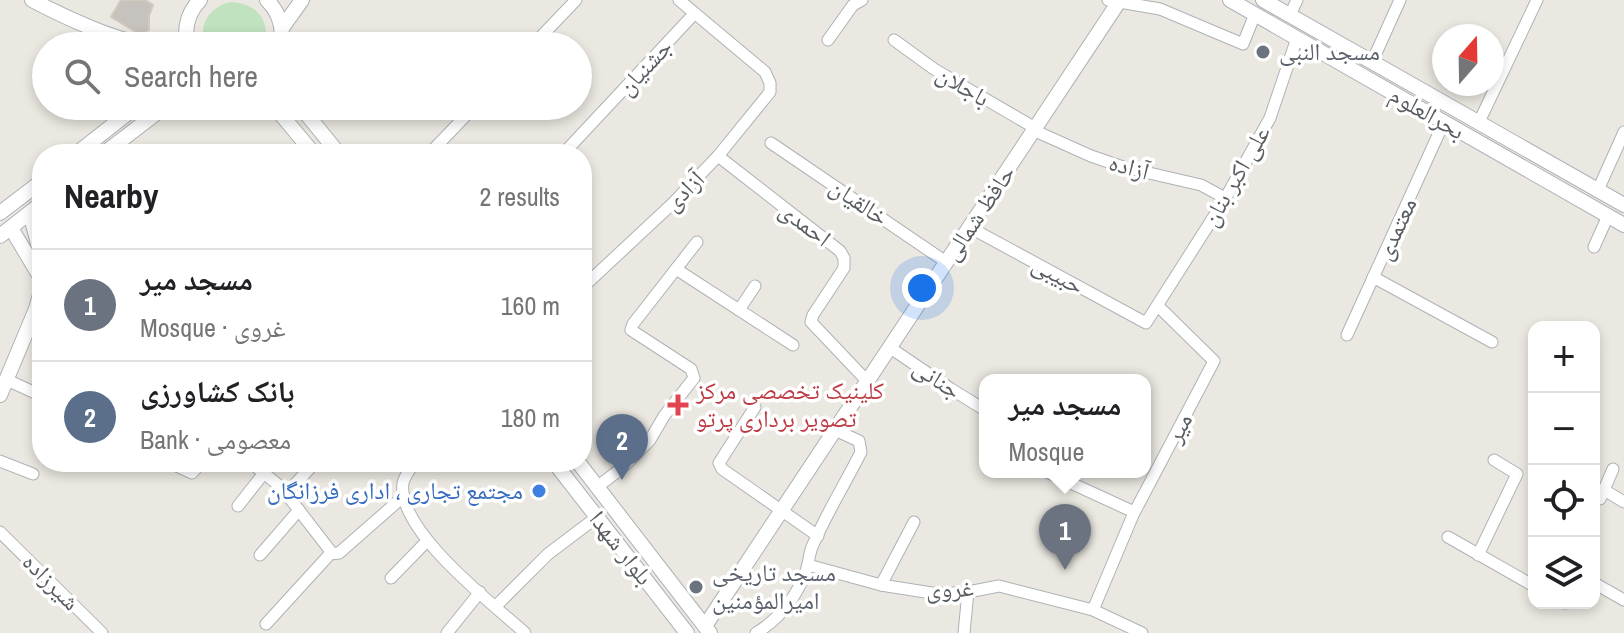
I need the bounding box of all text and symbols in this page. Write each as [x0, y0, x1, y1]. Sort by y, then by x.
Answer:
north arrow [1432, 24, 1504, 96]
street label: جشنیان [610, 31, 679, 102]
search box [32, 32, 592, 120]
place label: مسجد النبی [1279, 35, 1380, 67]
marker: مسجد النبی [1254, 43, 1272, 61]
icon: search [60, 54, 104, 98]
text: Search here [124, 56, 258, 96]
street label: باجلان [931, 57, 996, 113]
street label: بحرالعلوم [1384, 78, 1471, 147]
street label: علی اکبر بنان [1193, 119, 1277, 232]
street label: آزاده [1106, 145, 1154, 187]
street label: حافظ شمالی [934, 158, 1022, 267]
street label: آزادی [656, 162, 711, 218]
street label: خالقیان [824, 170, 895, 232]
text: Nearby [64, 173, 159, 219]
text: 2 results [479, 179, 560, 214]
street label: معتمدی [1367, 192, 1423, 265]
street label: احمدی [773, 193, 838, 253]
street label: حبیبی [1027, 247, 1090, 301]
text: مسجد میر [140, 259, 253, 299]
your location [902, 268, 942, 308]
text: 1 [84, 288, 96, 323]
text: 160 m [501, 288, 560, 323]
text: Mosque · غروی [140, 310, 286, 345]
map controls [1528, 321, 1600, 609]
button: + [1528, 321, 1600, 393]
street label: جنانی [907, 351, 968, 406]
text: بانک کشاورزی [140, 371, 294, 411]
place label: کلینیک تخصصی مرکز تصویر برداری پرتو [695, 374, 884, 434]
popup [979, 374, 1151, 478]
text: مسجد میر [1008, 384, 1122, 424]
button: − [1528, 393, 1600, 465]
marker: کلینیک تخصصی مرکز تصویر برداری پرتو [667, 394, 689, 416]
text: 2 [84, 400, 96, 435]
text: 180 m [501, 400, 560, 435]
street label: میر [1157, 407, 1199, 449]
pin: 2 [596, 414, 648, 480]
text: Bank · معصومی [140, 422, 291, 457]
text: Mosque [1008, 434, 1084, 469]
button: locate [1528, 465, 1600, 537]
place label: مجتمع تجاری ، اداری فرزانگان [267, 474, 523, 506]
marker: مجتمع تجاری ، اداری فرزانگان [530, 482, 548, 500]
street label: بلوار شهدا [583, 504, 661, 591]
pin: 1 [1039, 504, 1091, 570]
button: layers [1528, 537, 1600, 609]
street label: شیرزاده [16, 546, 87, 617]
place label: مسجد تاریخی امیرالمؤمنین [712, 556, 836, 616]
street label: غروی [925, 571, 974, 605]
marker: مسجد تاریخی امیرالمؤمنین [687, 578, 705, 596]

